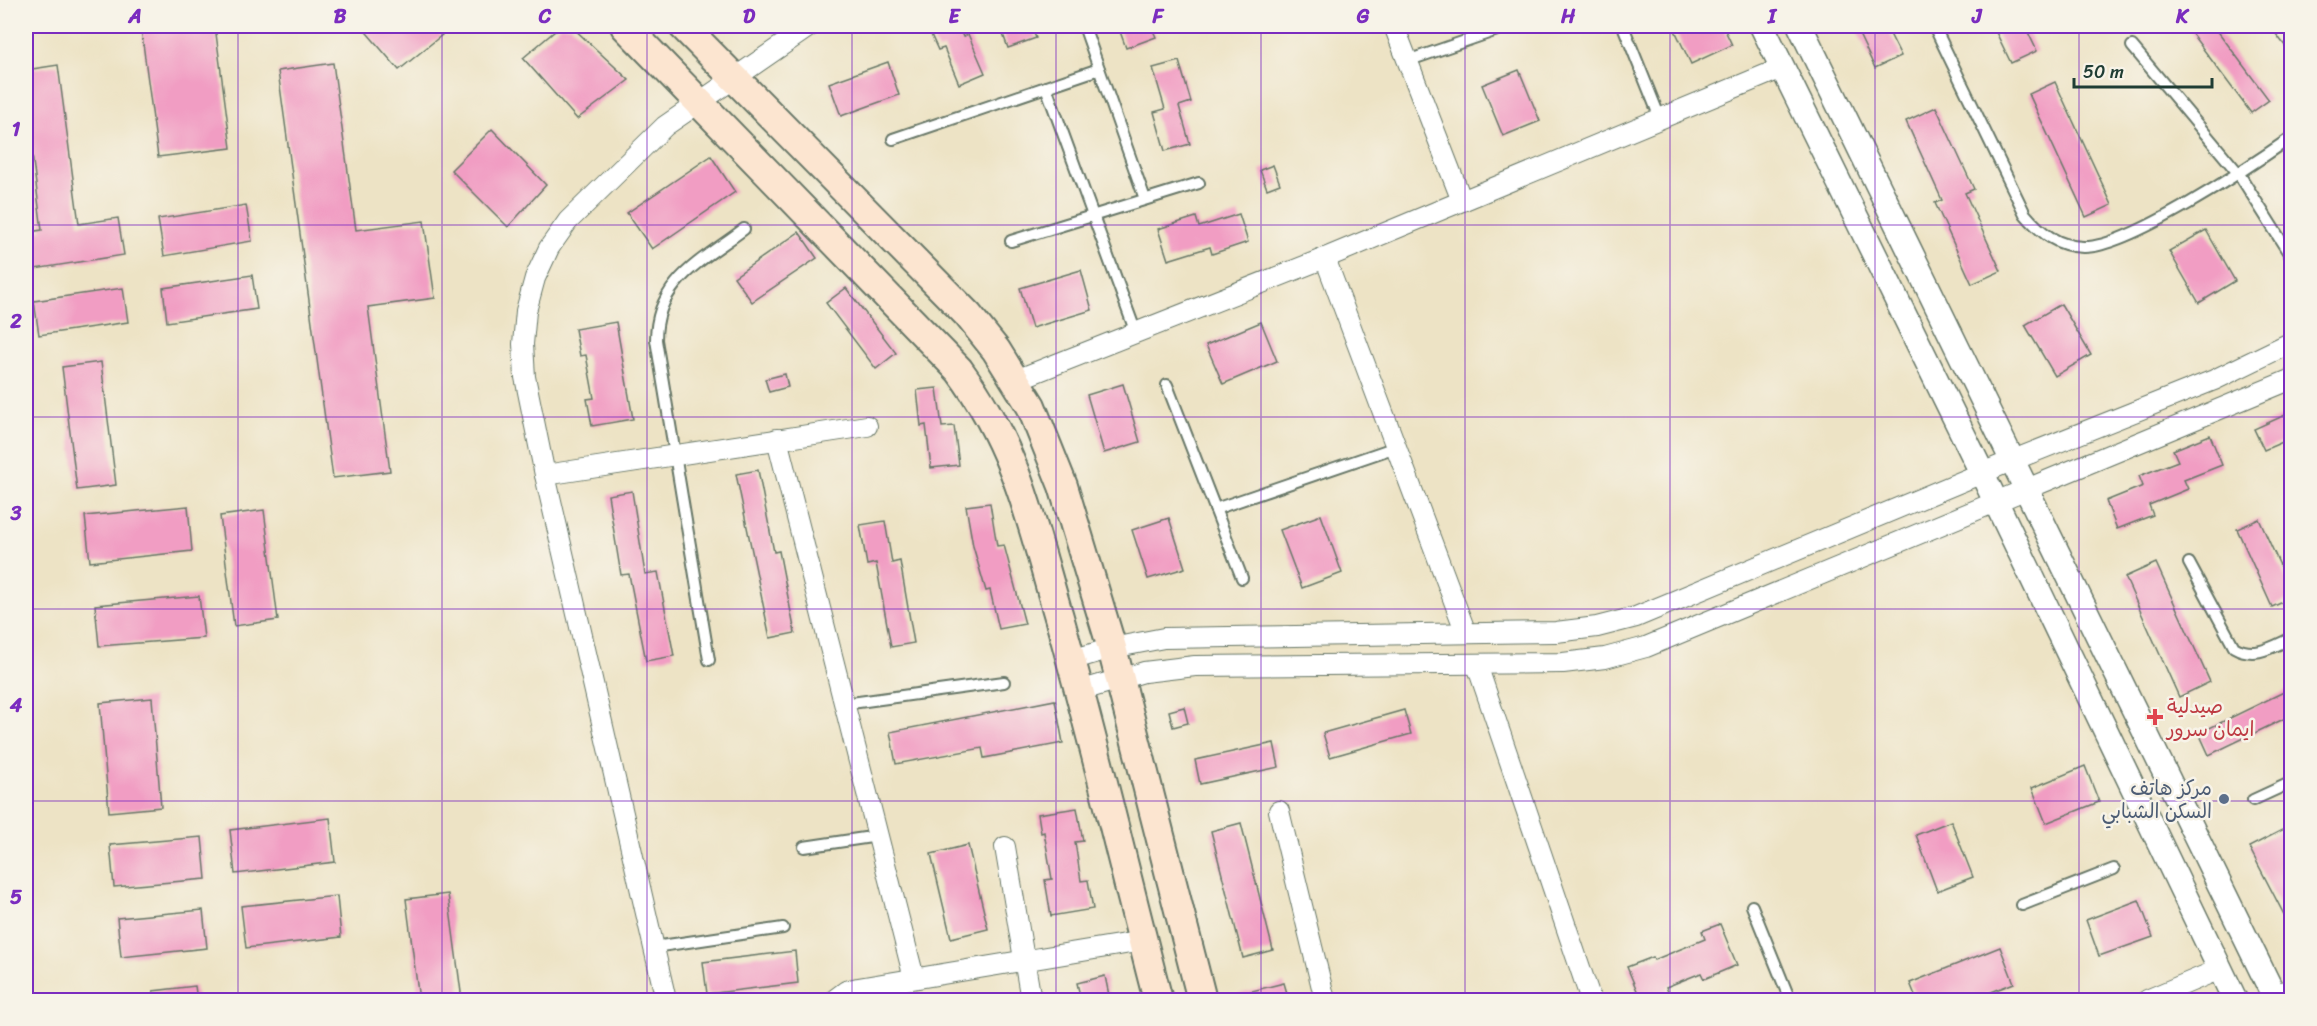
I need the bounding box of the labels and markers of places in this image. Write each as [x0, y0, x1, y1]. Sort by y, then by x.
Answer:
place label: صيدلية ايمان سرور [2165, 689, 2255, 747]
marker: صيدلية ايمان سرور [2148, 710, 2162, 724]
place label: مركز هاتف السكن الشبابي [2101, 771, 2212, 829]
marker: مركز هاتف السكن الشبابي [2217, 792, 2231, 806]

